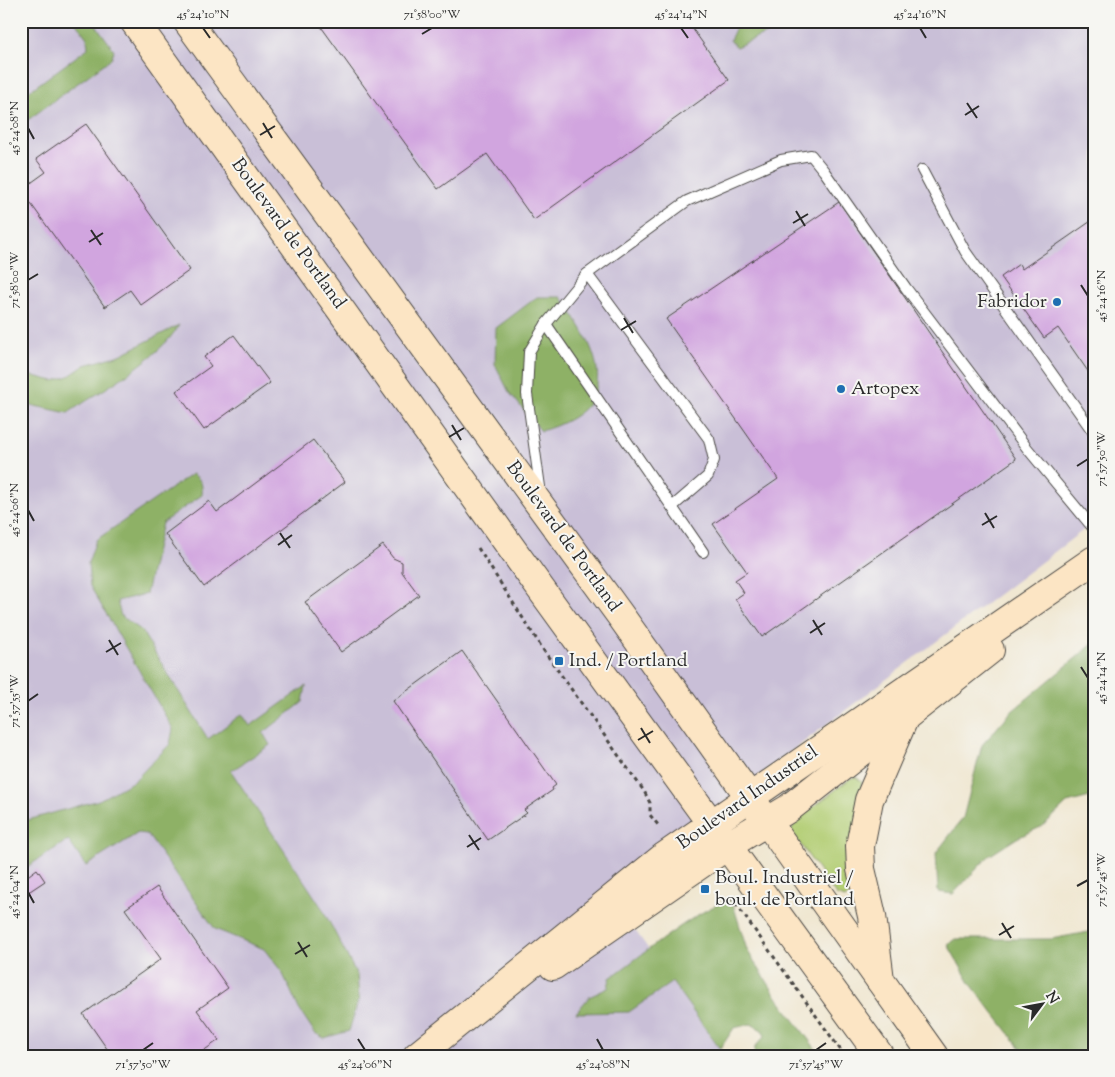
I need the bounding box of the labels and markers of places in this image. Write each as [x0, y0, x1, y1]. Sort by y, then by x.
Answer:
place label: Fabridor [977, 289, 1047, 316]
marker: Fabridor [1051, 296, 1063, 308]
place label: Artopex [851, 376, 920, 403]
marker: Artopex [835, 383, 847, 395]
place label: Ind. / Portland [569, 648, 688, 675]
marker: Ind. / Portland [553, 655, 565, 667]
place label: Boul. Industriel / boul. de Portland [715, 865, 854, 914]
marker: Boul. Industriel / boul. de Portland [699, 883, 711, 895]

